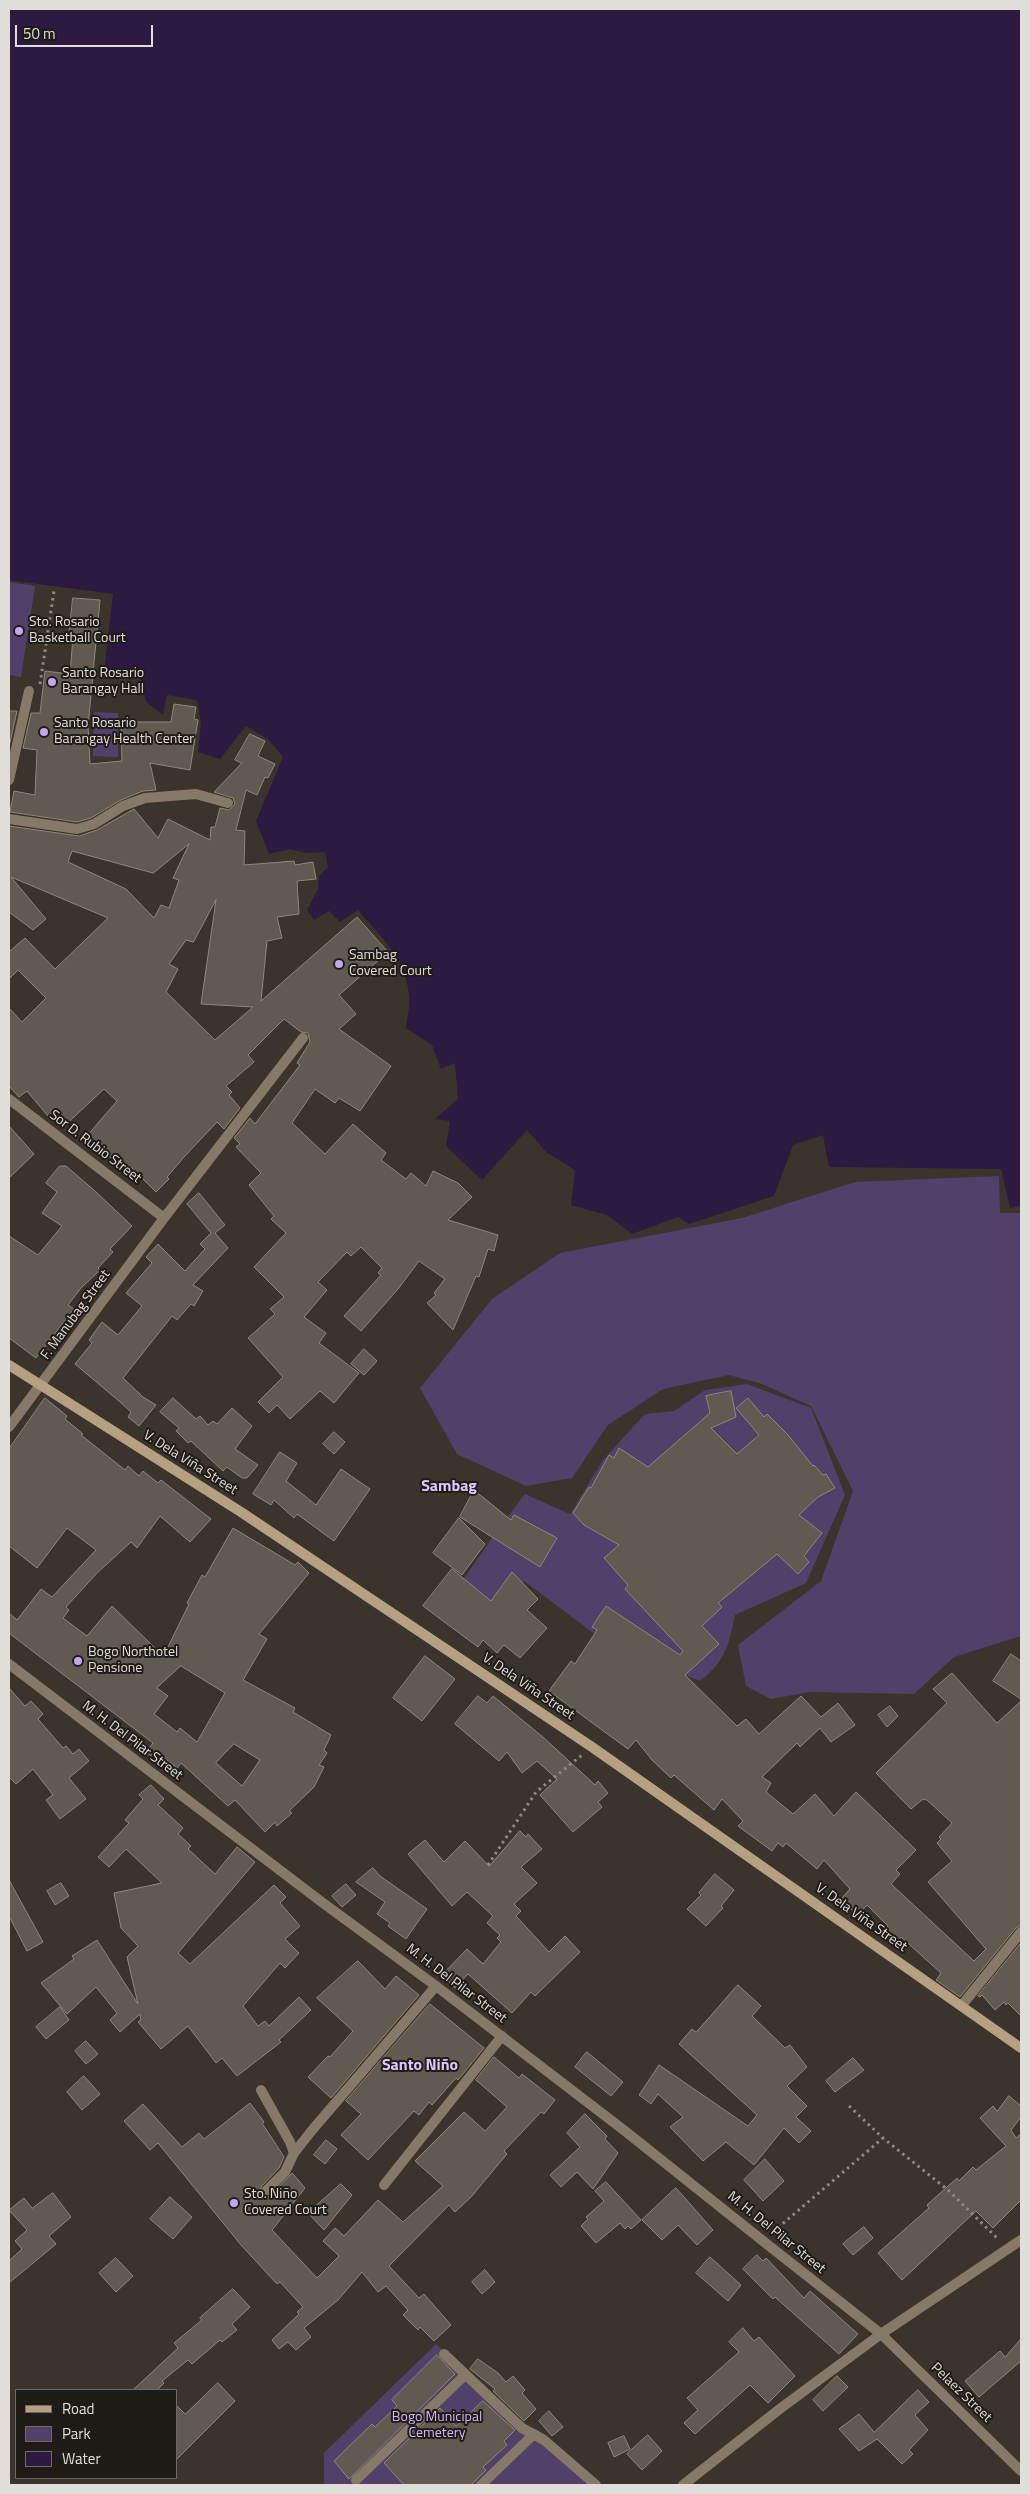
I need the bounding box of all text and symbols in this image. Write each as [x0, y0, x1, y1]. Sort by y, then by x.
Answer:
scale bar [18, 15, 155, 47]
text: 50 m [23, 22, 56, 45]
place label: Sto. Rosario Basketball Court [29, 615, 126, 648]
marker: Sto. Rosario Basketball Court [13, 625, 25, 637]
place label: Santo Rosario Barangay Hall [62, 666, 144, 699]
marker: Santo Rosario Barangay Hall [46, 676, 58, 688]
place label: Santo Rosario Barangay Health Center [54, 716, 194, 749]
marker: Santo Rosario Barangay Health Center [38, 726, 50, 738]
place label: Sambag Covered Court [349, 948, 432, 980]
marker: Sambag Covered Court [333, 958, 345, 970]
street label: Sor D. Rubio Street [46, 1107, 144, 1187]
street label: F. Manubag Street [38, 1267, 114, 1363]
street label: V. Dela Viña Street [140, 1427, 240, 1499]
district label: Sambag [421, 1477, 477, 1497]
place label: Bogo Northotel Pensione [88, 1645, 178, 1678]
street label: V. Dela Viña Street [479, 1650, 577, 1724]
marker: Bogo Northotel Pensione [72, 1655, 84, 1667]
street label: M. H. Del Pilar Street [78, 1698, 186, 1784]
street label: V. Dela Viña Street [812, 1880, 910, 1956]
street label: M. H. Del Pilar Street [402, 1941, 510, 2027]
district label: Santo Niño [382, 2056, 458, 2076]
place label: Sto. Niño Covered Court [244, 2187, 327, 2220]
street label: M. H. Del Pilar Street [724, 2188, 828, 2278]
marker: Sto. Niño Covered Court [228, 2197, 240, 2209]
street label: Pelaez Street [927, 2360, 995, 2426]
legend [15, 2389, 178, 2479]
text: Road [62, 2397, 94, 2420]
park label: Bogo Municipal Cemetery [392, 2410, 482, 2442]
text: Park [62, 2422, 91, 2445]
text: Water [62, 2447, 101, 2470]

